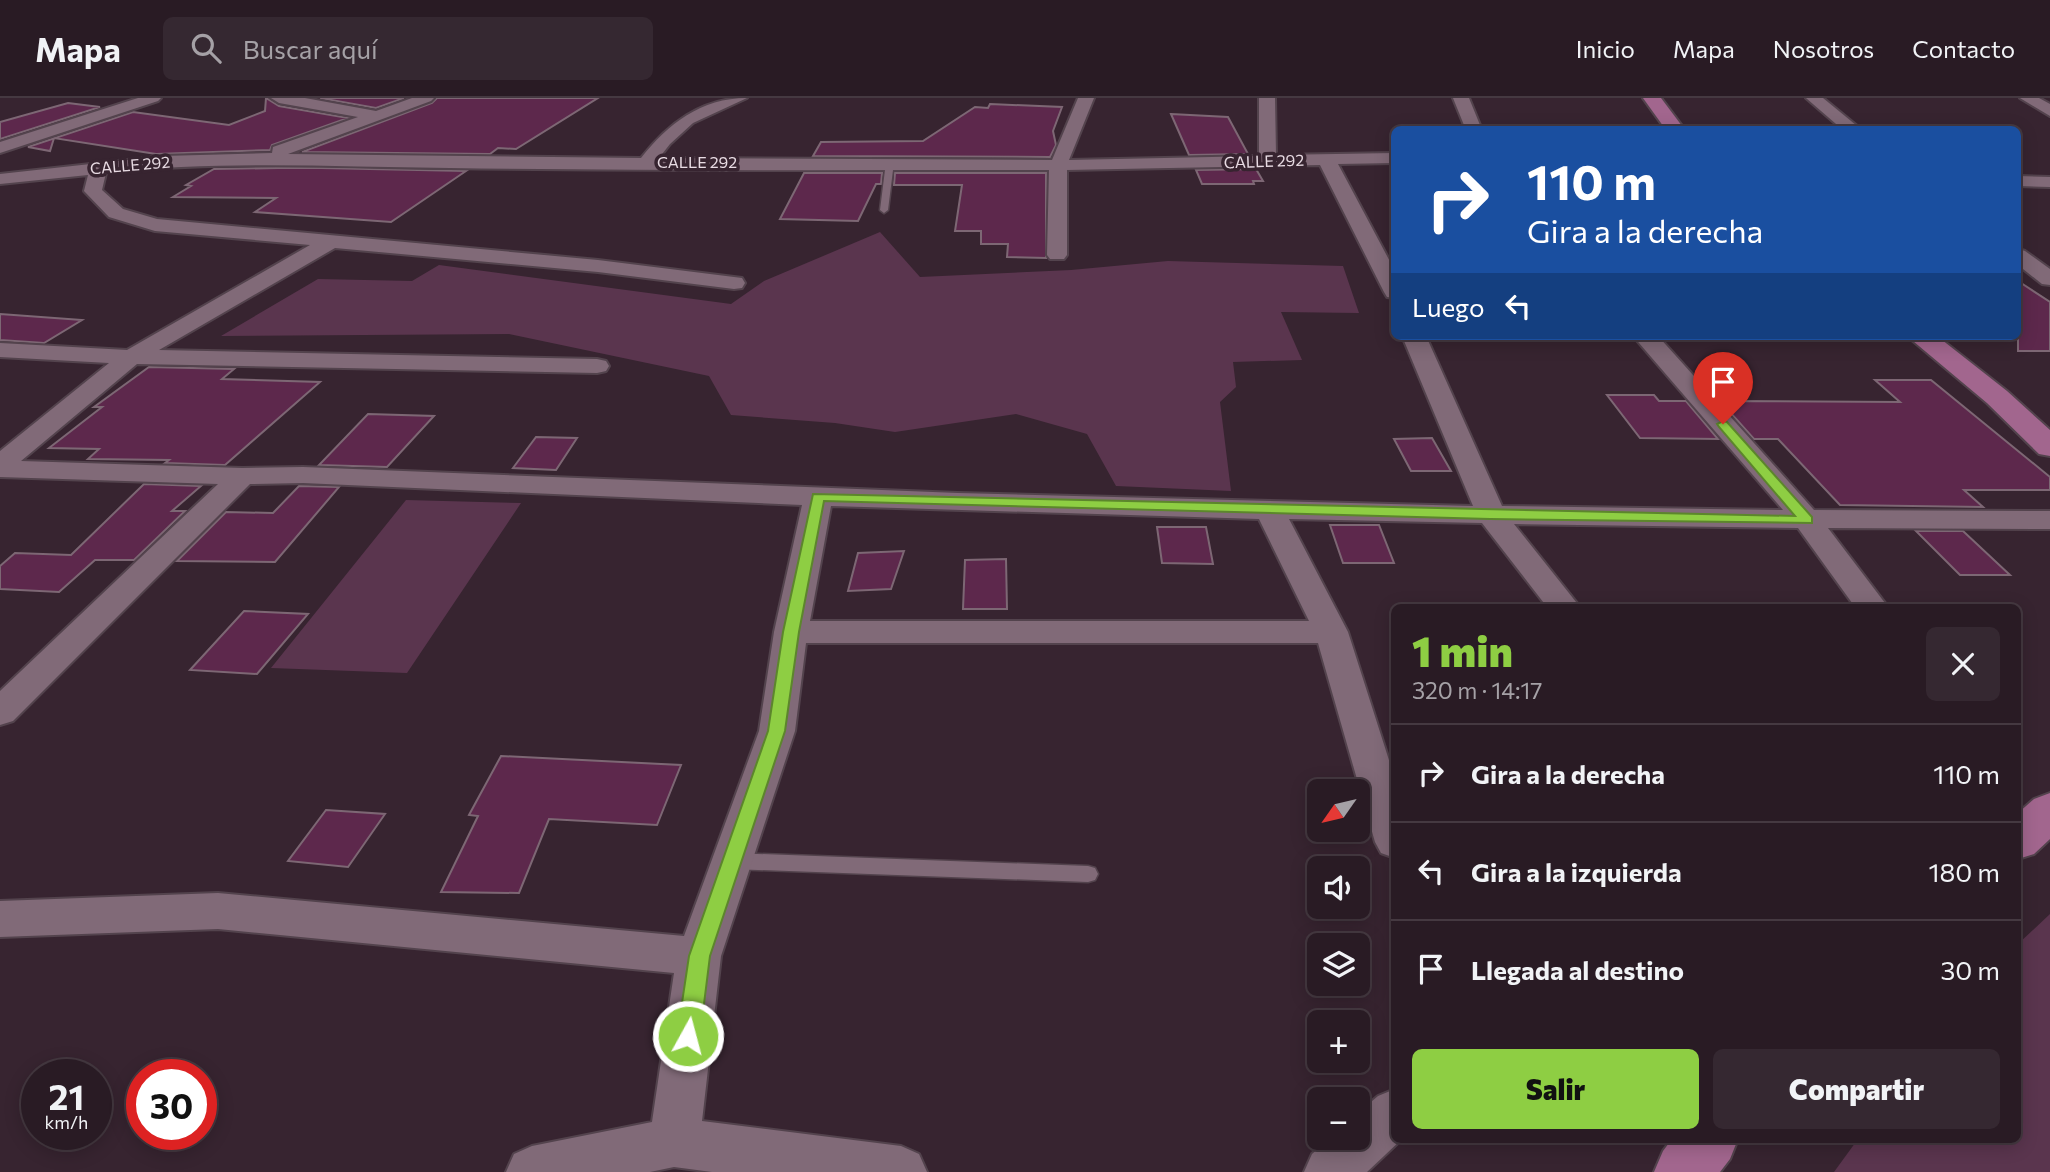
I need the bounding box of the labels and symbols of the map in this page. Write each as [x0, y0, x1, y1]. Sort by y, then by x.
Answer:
street label: CALLE 292 [1224, 150, 1305, 171]
street label: CALLE 292 [89, 152, 171, 177]
street label: CALLE 292 [657, 152, 737, 171]
pin [1693, 352, 1753, 424]
north arrow [1307, 779, 1370, 842]
position arrow [651, 999, 725, 1073]
speed limit sign: 30 [126, 1059, 217, 1150]

